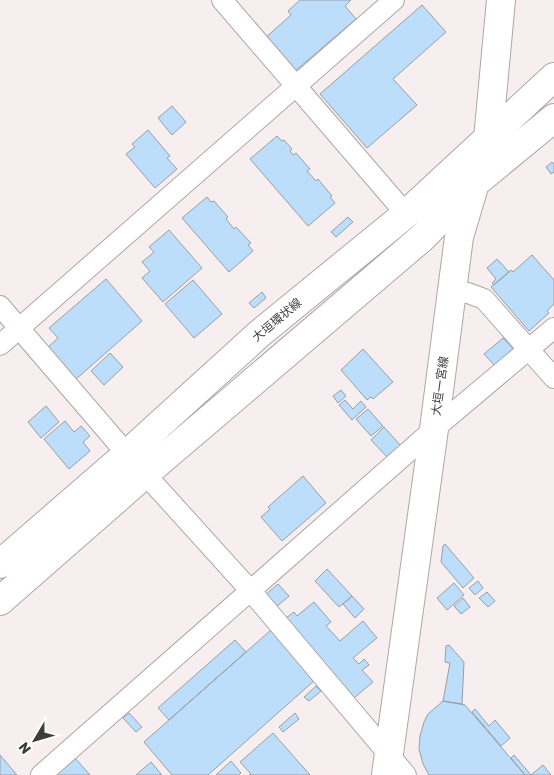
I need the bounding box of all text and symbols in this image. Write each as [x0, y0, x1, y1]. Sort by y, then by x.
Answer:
street label: 大垣環状線 [250, 295, 304, 345]
street label: 大垣一宮線 [429, 355, 451, 417]
north arrow [10, 715, 60, 765]
text: N [15, 738, 35, 757]

